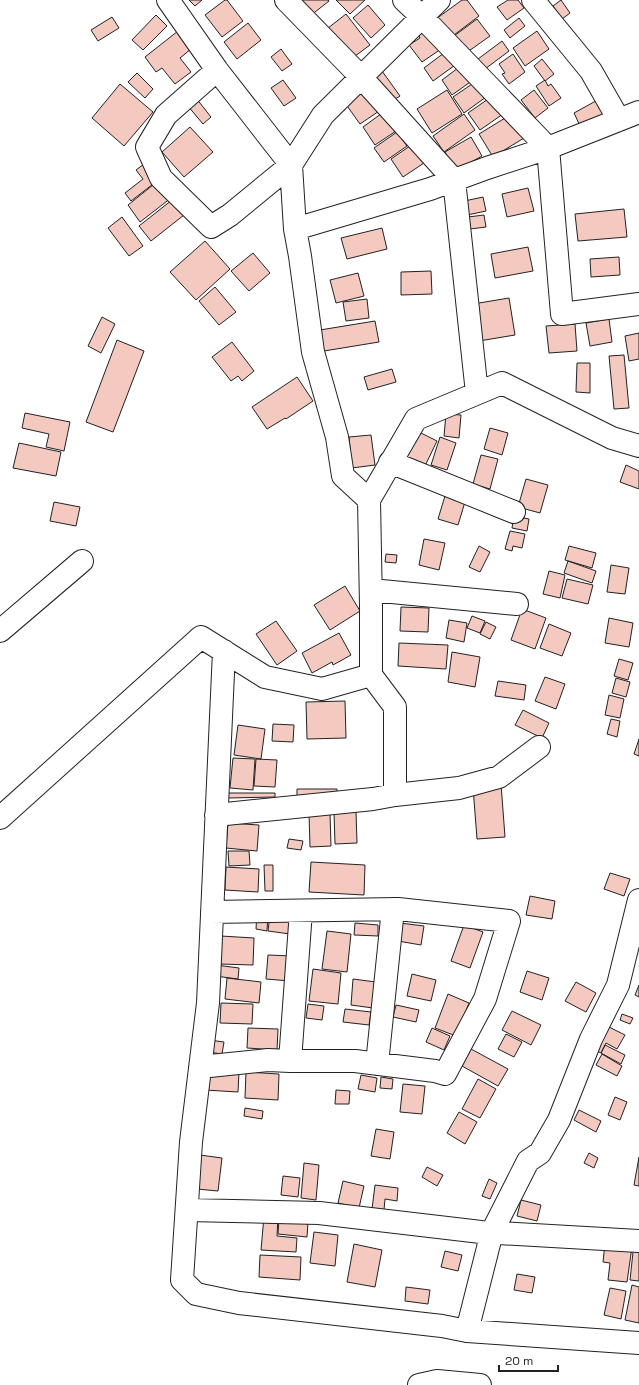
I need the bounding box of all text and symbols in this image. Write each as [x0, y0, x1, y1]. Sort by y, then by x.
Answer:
scale bar [499, 1347, 558, 1373]
text: 20 m [505, 1353, 533, 1369]

